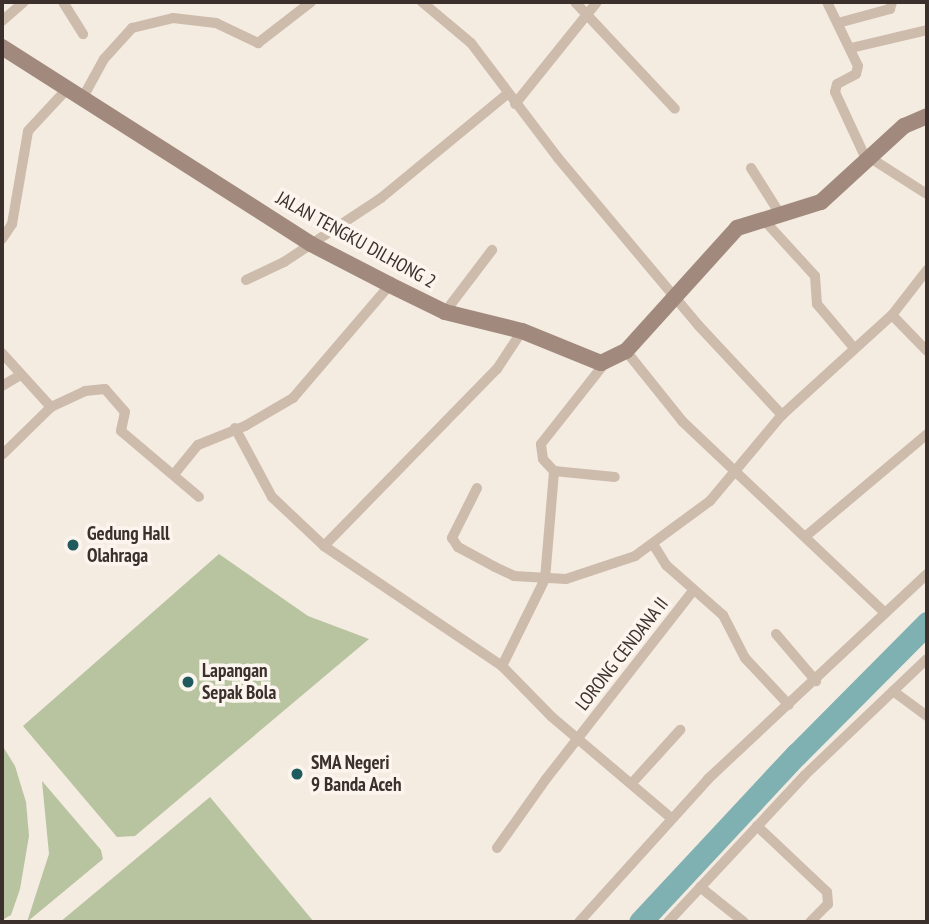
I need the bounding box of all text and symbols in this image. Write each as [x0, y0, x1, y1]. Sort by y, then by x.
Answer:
street label: JALAN TENGKU DILHONG 2 [272, 187, 440, 293]
place label: Gedung Hall Olahraga [87, 523, 170, 567]
marker: Gedung Hall Olahraga [65, 537, 81, 553]
street label: LORONG CENDANA II [571, 593, 673, 715]
place label: Lapangan Sepak Bola [202, 660, 277, 704]
marker: Lapangan Sepak Bola [180, 674, 196, 690]
place label: SMA Negeri 9 Banda Aceh [311, 752, 402, 796]
marker: SMA Negeri 9 Banda Aceh [289, 766, 305, 782]

